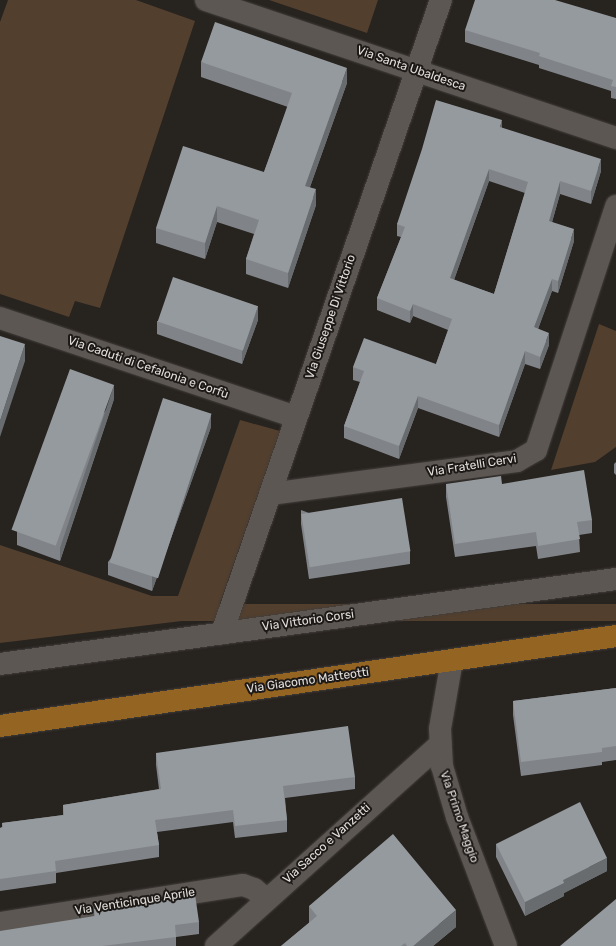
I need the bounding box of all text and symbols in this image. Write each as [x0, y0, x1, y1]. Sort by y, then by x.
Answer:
street label: Via Santa Ubaldesca [355, 44, 467, 94]
street label: Via Giuseppe Di Vittorio [303, 253, 359, 381]
street label: Via Caduti di Cefalonia e Corfù [66, 334, 230, 402]
street label: Via Fratelli Cervi [426, 452, 518, 480]
street label: Via Vittorio Corsi [261, 607, 355, 635]
street label: Via Giacomo Matteotti [246, 665, 370, 697]
street label: Via Primo Maggio [437, 769, 481, 865]
street label: Via Sacco e Vanzetti [280, 801, 374, 887]
street label: Via Venticinque Aprile [74, 885, 196, 919]

